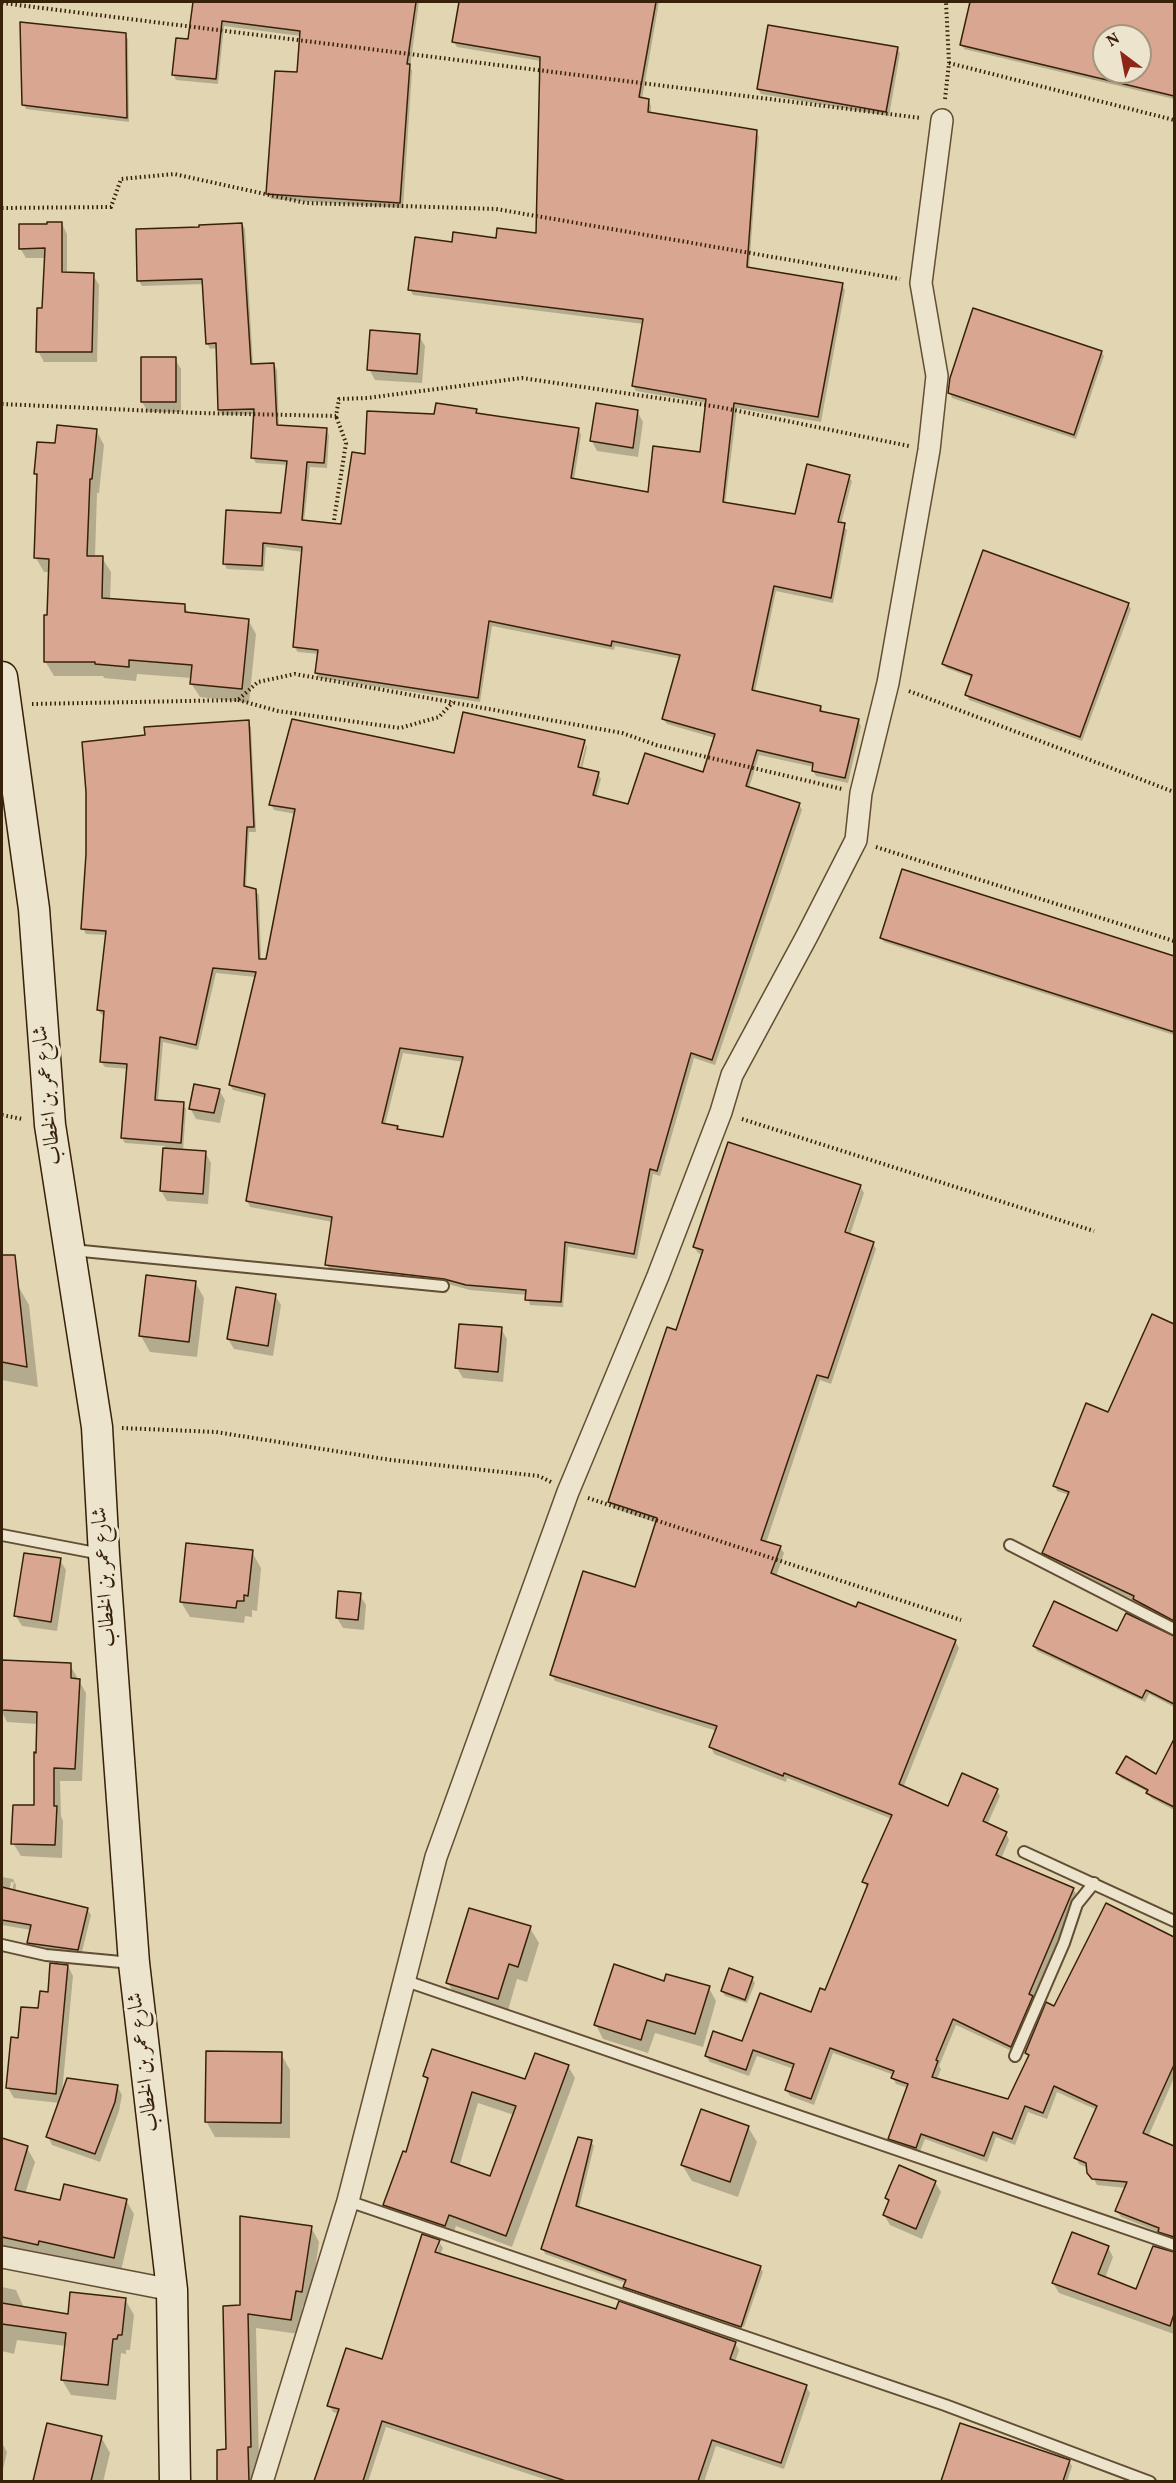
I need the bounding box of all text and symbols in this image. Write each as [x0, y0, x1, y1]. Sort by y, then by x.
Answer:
north arrow [1092, 24, 1152, 84]
text: N [1103, 28, 1124, 53]
street label: شارع عمر بن الخطاب [29, 1024, 69, 1166]
street label: شارع عمر بن الخطاب [89, 1506, 123, 1648]
street label: شارع عمر بن الخطاب [124, 1991, 166, 2133]

